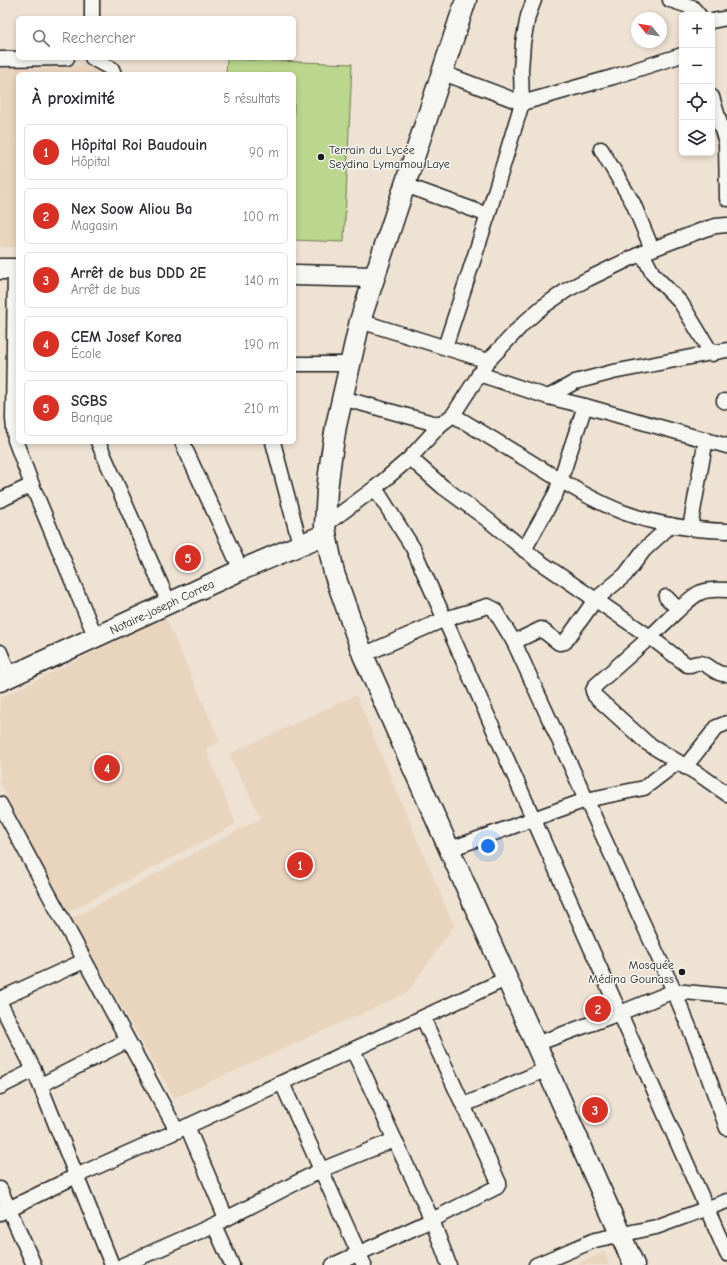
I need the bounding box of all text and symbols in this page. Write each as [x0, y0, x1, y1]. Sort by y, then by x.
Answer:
north arrow [631, 12, 667, 48]
map controls [679, 12, 715, 156]
button: + [679, 12, 715, 48]
search box [16, 16, 296, 60]
icon: search [30, 27, 52, 49]
text: Rechercher [62, 29, 135, 47]
button: − [679, 48, 715, 84]
button: locate [679, 84, 715, 120]
text: À proximité [32, 89, 115, 108]
text: 5 résultats [223, 91, 280, 106]
button: layers [679, 120, 715, 156]
text: Hôpital Roi Baudouin [71, 136, 207, 154]
place label: Terrain du Lycée Seydina Lymamou Laye [329, 143, 450, 171]
text: 1 [43, 145, 49, 160]
text: 90 m [249, 145, 279, 160]
marker: Terrain du Lycée Seydina Lymamou Laye [316, 152, 326, 162]
text: Hôpital [71, 154, 110, 169]
text: Nex Soow Aliou Ba [71, 200, 192, 218]
text: 2 [43, 209, 49, 224]
text: 100 m [243, 209, 279, 224]
text: Magasin [71, 218, 118, 233]
text: Arrêt de bus DDD 2E [71, 264, 206, 282]
text: 3 [43, 273, 49, 288]
text: 140 m [245, 273, 279, 288]
text: Arrêt de bus [71, 282, 140, 297]
text: CEM Josef Korea [71, 328, 182, 346]
text: 4 [43, 337, 49, 352]
text: 190 m [244, 337, 279, 352]
text: École [71, 346, 101, 361]
text: SGBS [71, 392, 107, 410]
text: 5 [43, 401, 49, 416]
text: 210 m [244, 401, 279, 416]
text: Banque [71, 410, 113, 425]
pin: 5 [175, 543, 201, 573]
street label: Notaire-joseph Correa [108, 577, 216, 637]
pin: 4 [94, 753, 120, 783]
your location [478, 836, 498, 856]
pin: 1 [287, 850, 313, 880]
place label: Mosquée Médina Gounass [588, 958, 674, 986]
marker: Mosquée Médina Gounass [677, 967, 687, 977]
pin: 2 [585, 994, 611, 1024]
pin: 3 [582, 1095, 608, 1125]

